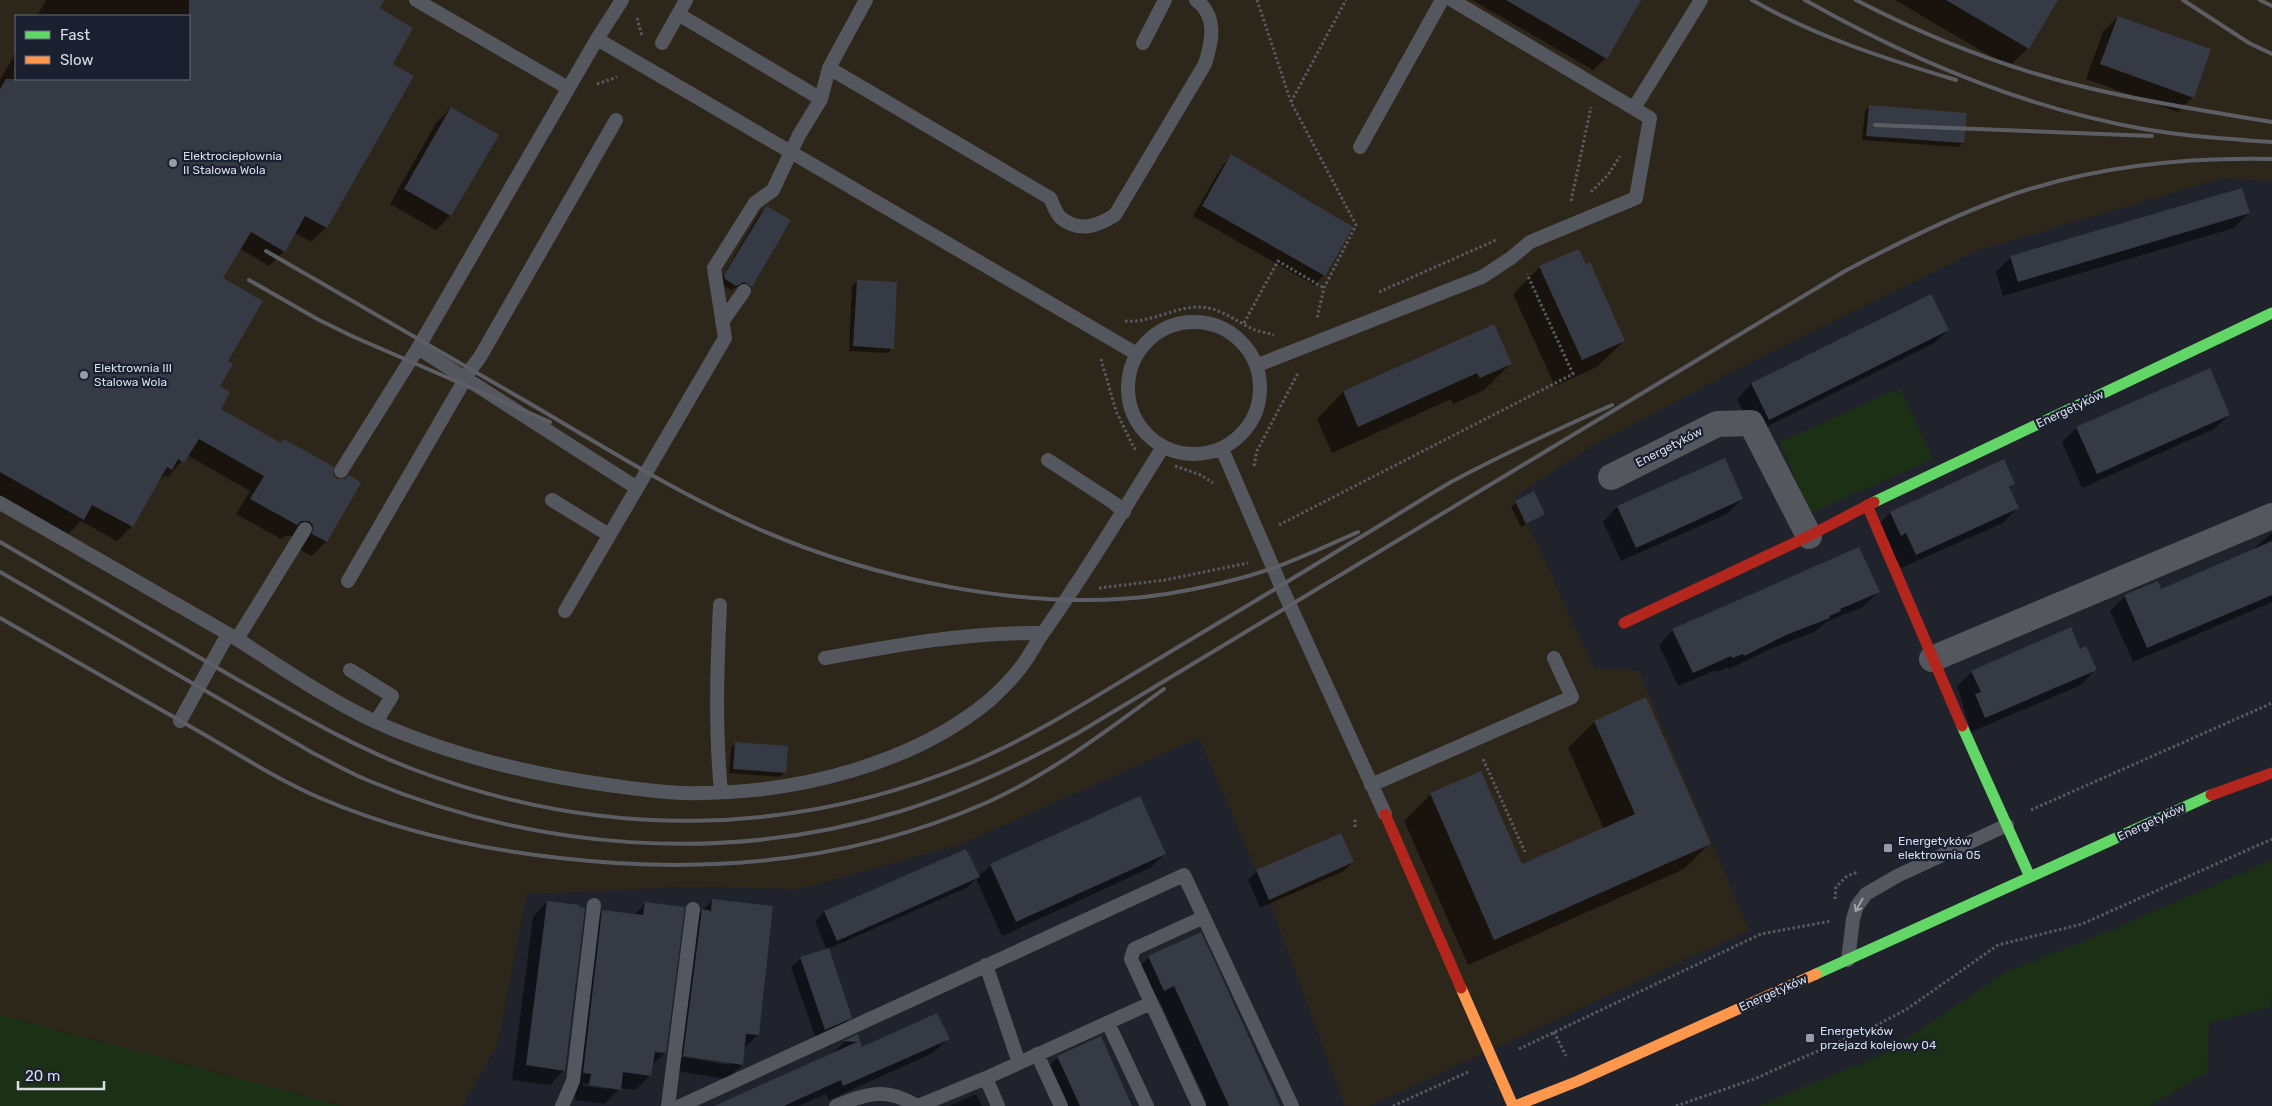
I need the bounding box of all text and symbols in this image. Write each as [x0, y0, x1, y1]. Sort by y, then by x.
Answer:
legend [15, 15, 190, 80]
text: Fast [60, 26, 90, 44]
text: Slow [60, 51, 93, 69]
place label: Elektrociepłownia II Stalowa Wola [183, 149, 282, 177]
marker: Elektrociepłownia II Stalowa Wola [167, 157, 179, 169]
place label: Elektrownia III Stalowa Wola [94, 361, 172, 389]
marker: Elektrownia III Stalowa Wola [78, 369, 90, 381]
street label: Energetyków [2034, 387, 2106, 431]
street label: Energetyków [1633, 424, 1705, 470]
street label: Energetyków [2115, 800, 2187, 844]
place label: Energetyków elektrownia 05 [1898, 834, 1981, 862]
marker: Energetyków elektrownia 05 [1882, 842, 1894, 854]
one-way arrow [1854, 897, 1864, 912]
street label: Energetyków [1737, 972, 1810, 1014]
place label: Energetyków przejazd kolejowy 04 [1820, 1024, 1937, 1052]
marker: Energetyków przejazd kolejowy 04 [1804, 1032, 1816, 1044]
scale bar [18, 1058, 104, 1090]
text: 20 m [25, 1067, 60, 1085]

